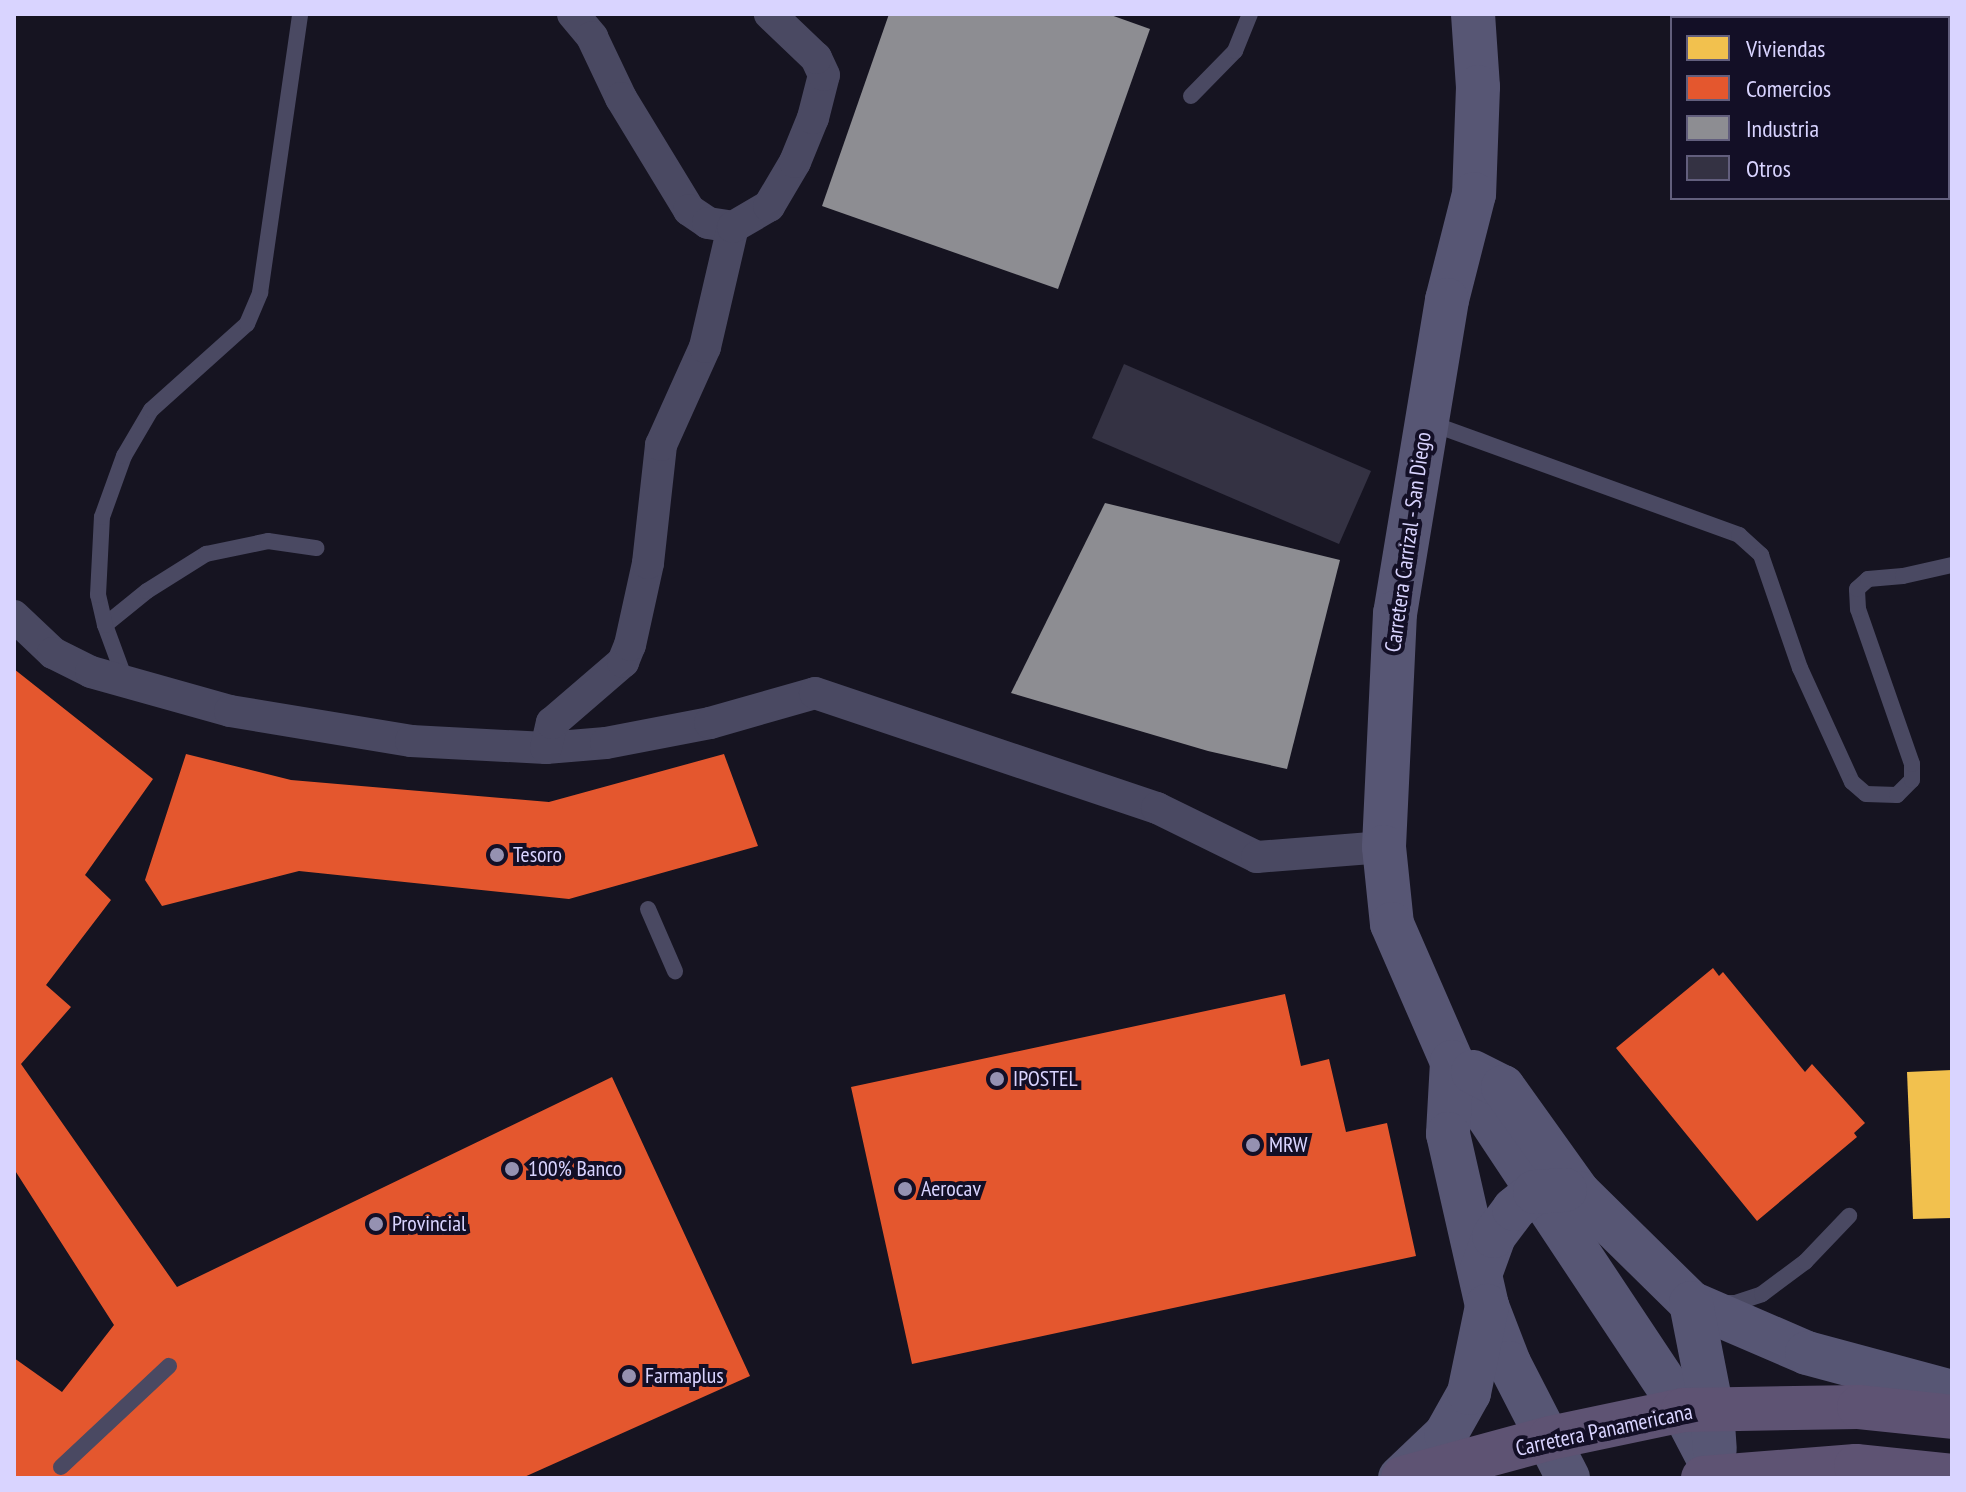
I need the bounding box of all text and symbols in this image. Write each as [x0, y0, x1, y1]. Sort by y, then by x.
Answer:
legend [1670, 16, 1950, 200]
text: Viviendas [1746, 33, 1825, 64]
text: Comercios [1746, 73, 1831, 104]
text: Industria [1746, 113, 1819, 144]
text: Otros [1746, 153, 1791, 184]
street label: Carretera Carrizal - San Diego [1379, 429, 1437, 655]
place label: Tesoro [513, 842, 562, 868]
marker: Tesoro [488, 846, 506, 864]
place label: IPOSTEL [1013, 1066, 1078, 1092]
marker: IPOSTEL [988, 1070, 1006, 1088]
place label: MRW [1269, 1132, 1308, 1158]
marker: MRW [1244, 1136, 1262, 1154]
place label: 100% Banco [528, 1156, 622, 1182]
marker: 100% Banco [503, 1160, 521, 1178]
place label: Aerocav [921, 1176, 981, 1202]
marker: Aerocav [896, 1180, 914, 1198]
place label: Provincial [392, 1211, 466, 1237]
marker: Provincial [367, 1215, 385, 1233]
place label: Farmaplus [645, 1363, 724, 1389]
marker: Farmaplus [620, 1367, 638, 1385]
street label: Carretera Panamericana [1513, 1398, 1695, 1462]

